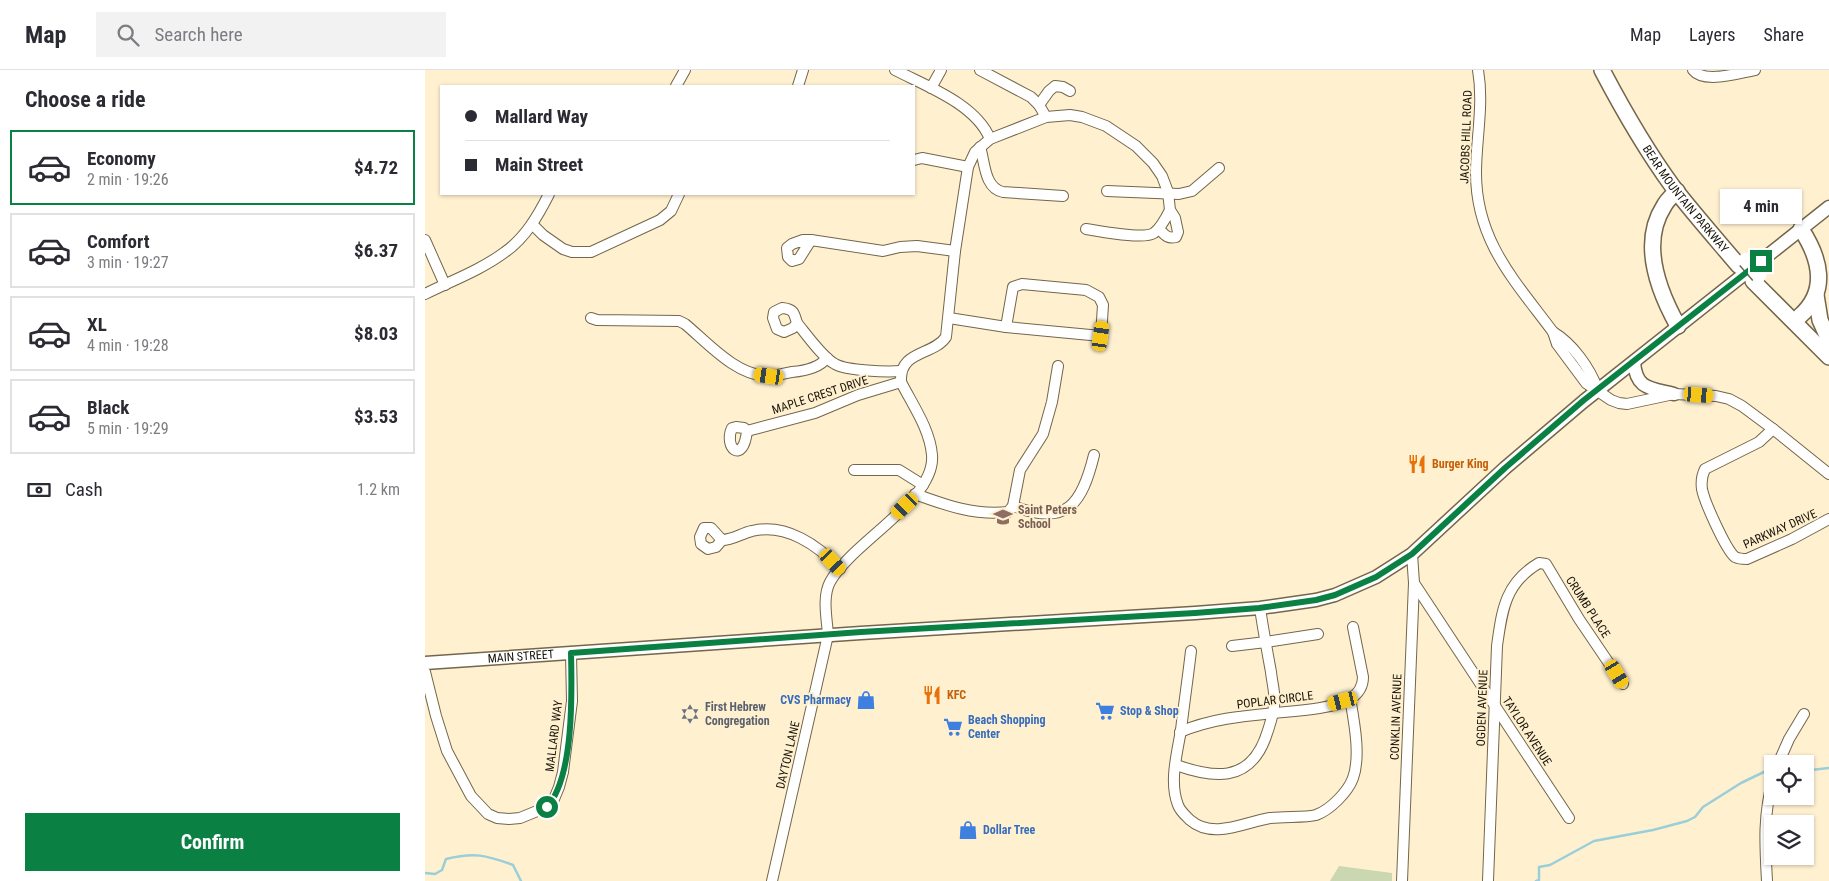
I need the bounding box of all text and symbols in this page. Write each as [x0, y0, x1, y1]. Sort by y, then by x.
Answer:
search box [96, 12, 446, 57]
text: Map [25, 21, 66, 49]
icon: search [114, 21, 142, 49]
text: Search here [154, 23, 243, 46]
text: Map [1630, 24, 1661, 45]
text: Layers [1689, 24, 1736, 45]
text: Share [1764, 24, 1804, 45]
text: Choose a ride [25, 87, 146, 112]
street label: JACOBS HILL ROAD [1457, 90, 1475, 184]
text: Mallard Way [495, 105, 588, 128]
street label: BEAR MOUNTAIN PARKWAY [1640, 143, 1732, 256]
icon: car [27, 145, 72, 190]
text: Economy [87, 147, 156, 170]
text: Main Street [495, 153, 583, 176]
text: $4.72 [354, 156, 398, 179]
text: 2 min · 19:26 [87, 170, 169, 189]
callout: 4 min [1720, 189, 1802, 224]
text: 4 min [1743, 197, 1779, 216]
icon: car [27, 228, 72, 273]
text: Comfort [87, 230, 150, 253]
text: $6.37 [354, 239, 398, 262]
route end [1750, 250, 1772, 272]
text: 3 min · 19:27 [87, 253, 169, 272]
icon: car [27, 311, 72, 356]
text: XL [87, 313, 107, 336]
car [1091, 320, 1110, 352]
text: $8.03 [354, 322, 398, 345]
text: 4 min · 19:28 [87, 336, 169, 355]
car [753, 366, 784, 386]
street label: MAPLE CREST DRIVE [770, 373, 870, 417]
car [1683, 386, 1714, 404]
icon: car [27, 394, 72, 439]
text: Black [87, 396, 129, 419]
text: $3.53 [354, 405, 398, 428]
text: 5 min · 19:29 [87, 419, 169, 438]
restaurant icon: Burger King [1406, 453, 1428, 475]
place label: Burger King [1432, 457, 1489, 471]
icon: cash [25, 476, 53, 504]
text: Cash [65, 478, 103, 501]
text: 1.2 km [357, 480, 400, 499]
car [889, 490, 921, 522]
place label: Saint Peters School [1018, 503, 1077, 531]
school or university icon: Saint Peters School [992, 506, 1014, 528]
street label: PARKWAY DRIVE [1741, 507, 1819, 551]
car [817, 546, 848, 578]
street label: CRUMB PLACE [1563, 574, 1613, 640]
street label: MAIN STREET [487, 647, 554, 666]
car [1602, 657, 1631, 691]
street label: OGDEN AVENUE [1474, 669, 1490, 746]
street label: CONKLIN AVENUE [1388, 674, 1404, 760]
restaurant icon: KFC [921, 684, 943, 706]
place label: KFC [947, 688, 966, 702]
street label: POPLAR CIRCLE [1236, 688, 1314, 712]
shop icon: CVS Pharmacy [855, 689, 877, 711]
car [1326, 690, 1359, 712]
place label: CVS Pharmacy [780, 693, 852, 707]
street label: TAYLOR AVENUE [1500, 694, 1554, 768]
street label: MALLARD WAY [543, 699, 565, 773]
place label: First Hebrew Congregation [705, 700, 770, 728]
supermarket icon: Stop & Shop [1094, 700, 1116, 722]
synagogue icon: First Hebrew Congregation [679, 703, 701, 725]
place label: Stop & Shop [1120, 704, 1179, 718]
place label: Beach Shopping Center [968, 713, 1046, 741]
supermarket icon: Beach Shopping Center [942, 716, 964, 738]
street label: DAYTON LANE [773, 720, 803, 790]
map controls [1764, 755, 1814, 865]
button: locate [1764, 755, 1814, 805]
route start [536, 796, 558, 818]
button: Confirm [25, 813, 400, 871]
button: layers [1764, 815, 1814, 865]
shop icon: Dollar Tree [957, 819, 979, 841]
place label: Dollar Tree [983, 823, 1036, 837]

